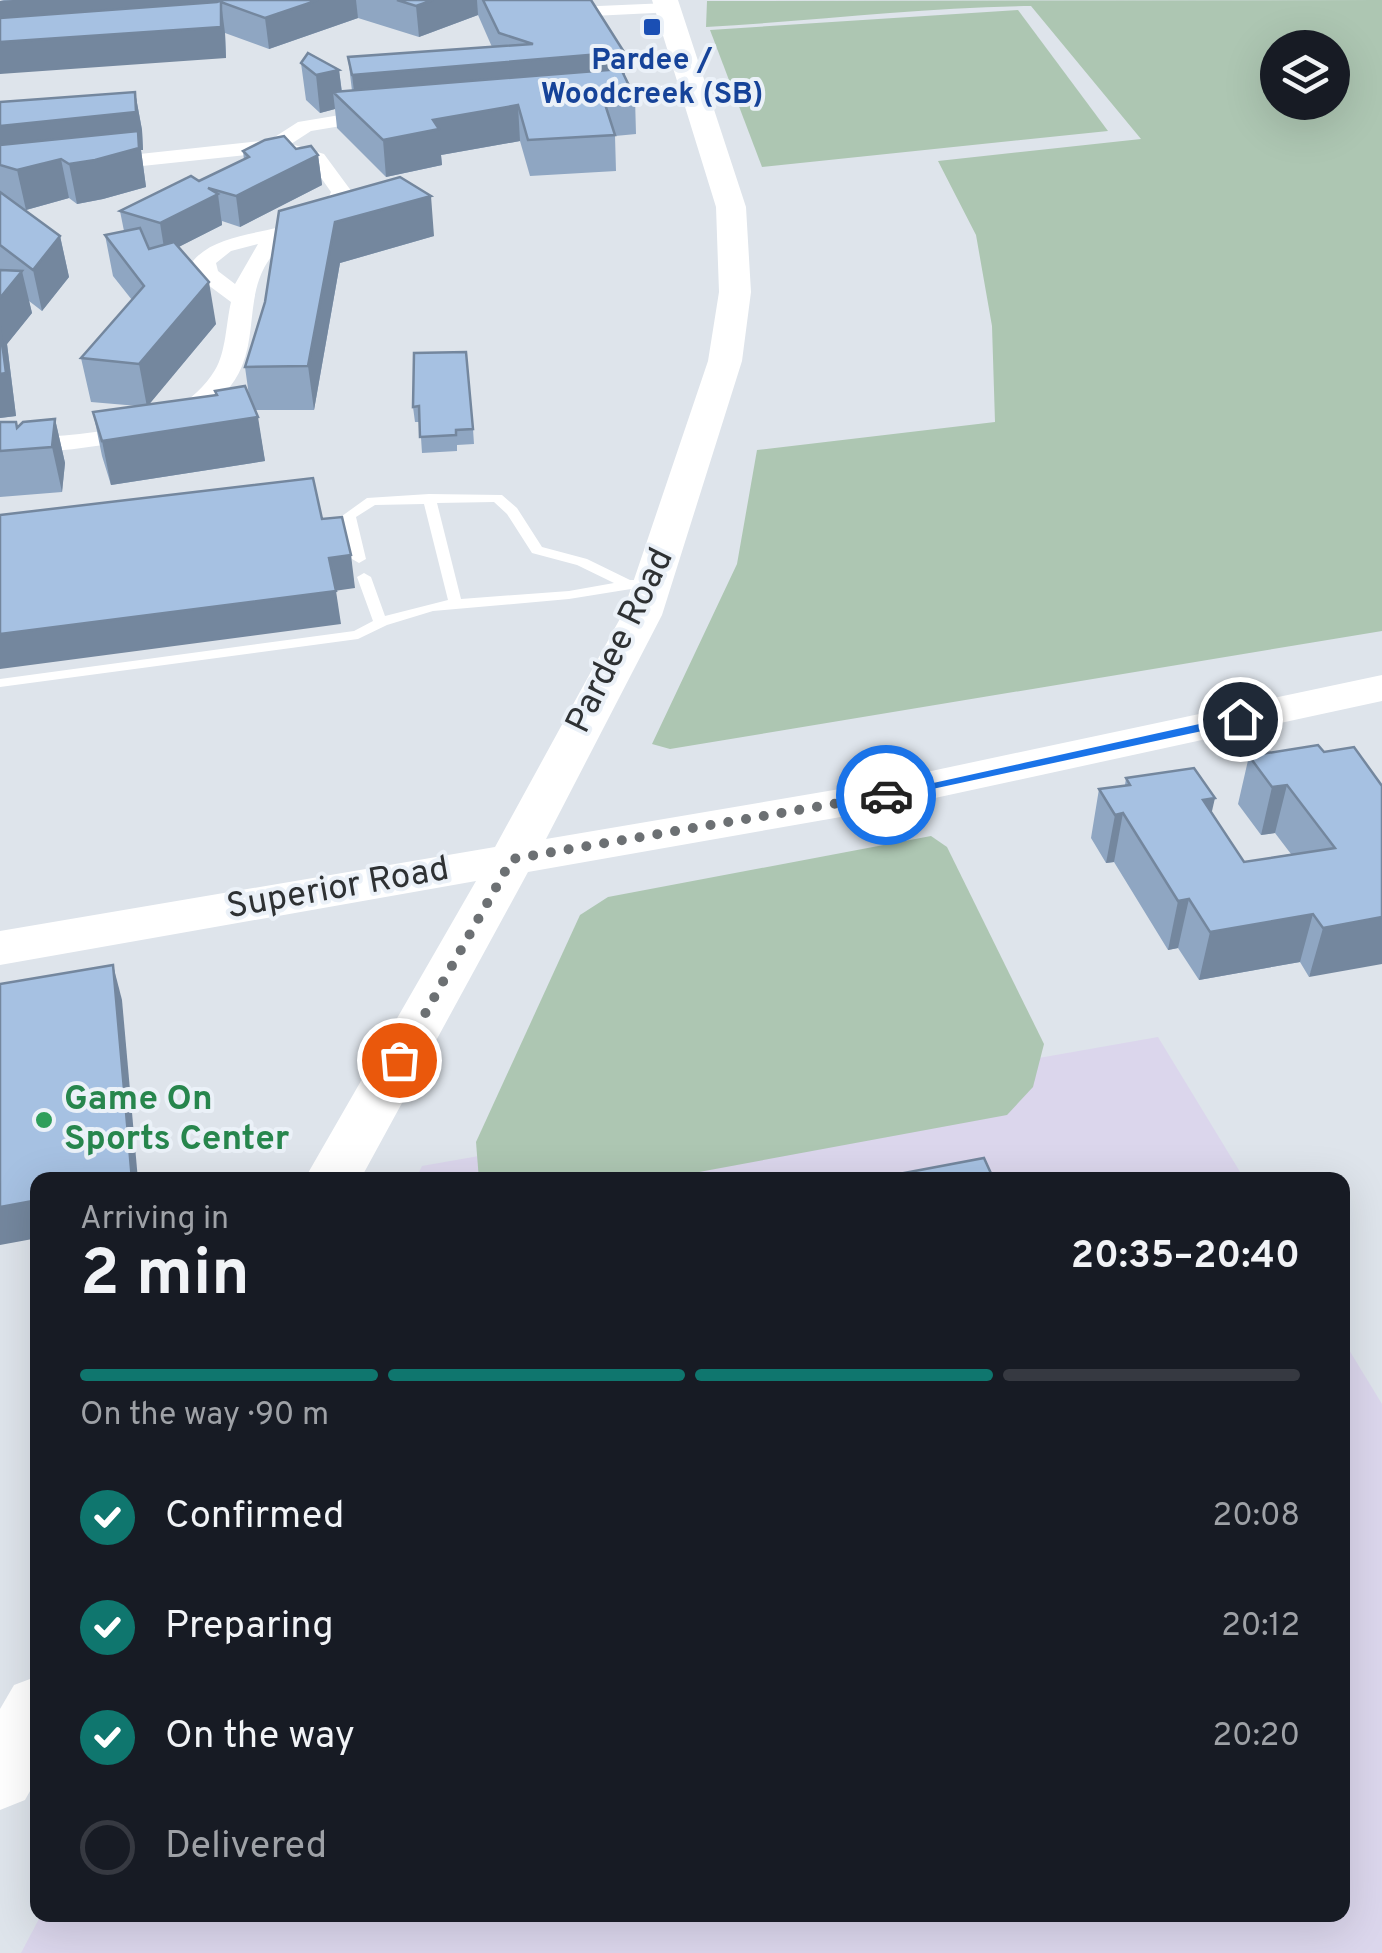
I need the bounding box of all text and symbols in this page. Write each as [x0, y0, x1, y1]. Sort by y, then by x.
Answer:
marker: Pardee / Woodcreek (SB) [641, 16, 663, 38]
map controls [1260, 30, 1350, 120]
button: layers [1260, 30, 1350, 120]
place label: Pardee / Woodcreek (SB) [541, 43, 763, 114]
street label: Pardee Road [557, 541, 685, 741]
pin [1198, 677, 1283, 762]
icon: home [1213, 692, 1268, 747]
courier [836, 745, 936, 845]
icon: car [859, 768, 914, 823]
street label: Superior Road [223, 848, 453, 930]
pin [357, 1018, 442, 1103]
icon: bag [372, 1033, 427, 1088]
place label: Game On Sports Center [64, 1078, 290, 1162]
marker: Game On Sports Center [33, 1109, 55, 1131]
text: Arriving in [80, 1200, 229, 1240]
text: 20:35–20:40 [1071, 1233, 1300, 1282]
text: 2 min [80, 1236, 250, 1318]
text: On the way · 90 m [80, 1396, 329, 1436]
icon: check [80, 1490, 135, 1545]
text: Confirmed [165, 1493, 344, 1542]
text: 20:08 [1213, 1497, 1300, 1537]
icon: check [80, 1600, 135, 1655]
text: Preparing [165, 1603, 334, 1652]
text: 20:12 [1221, 1607, 1300, 1647]
icon: check [80, 1710, 135, 1765]
text: On the way [165, 1713, 355, 1762]
text: 20:20 [1213, 1717, 1300, 1757]
text: Delivered [165, 1823, 327, 1872]

